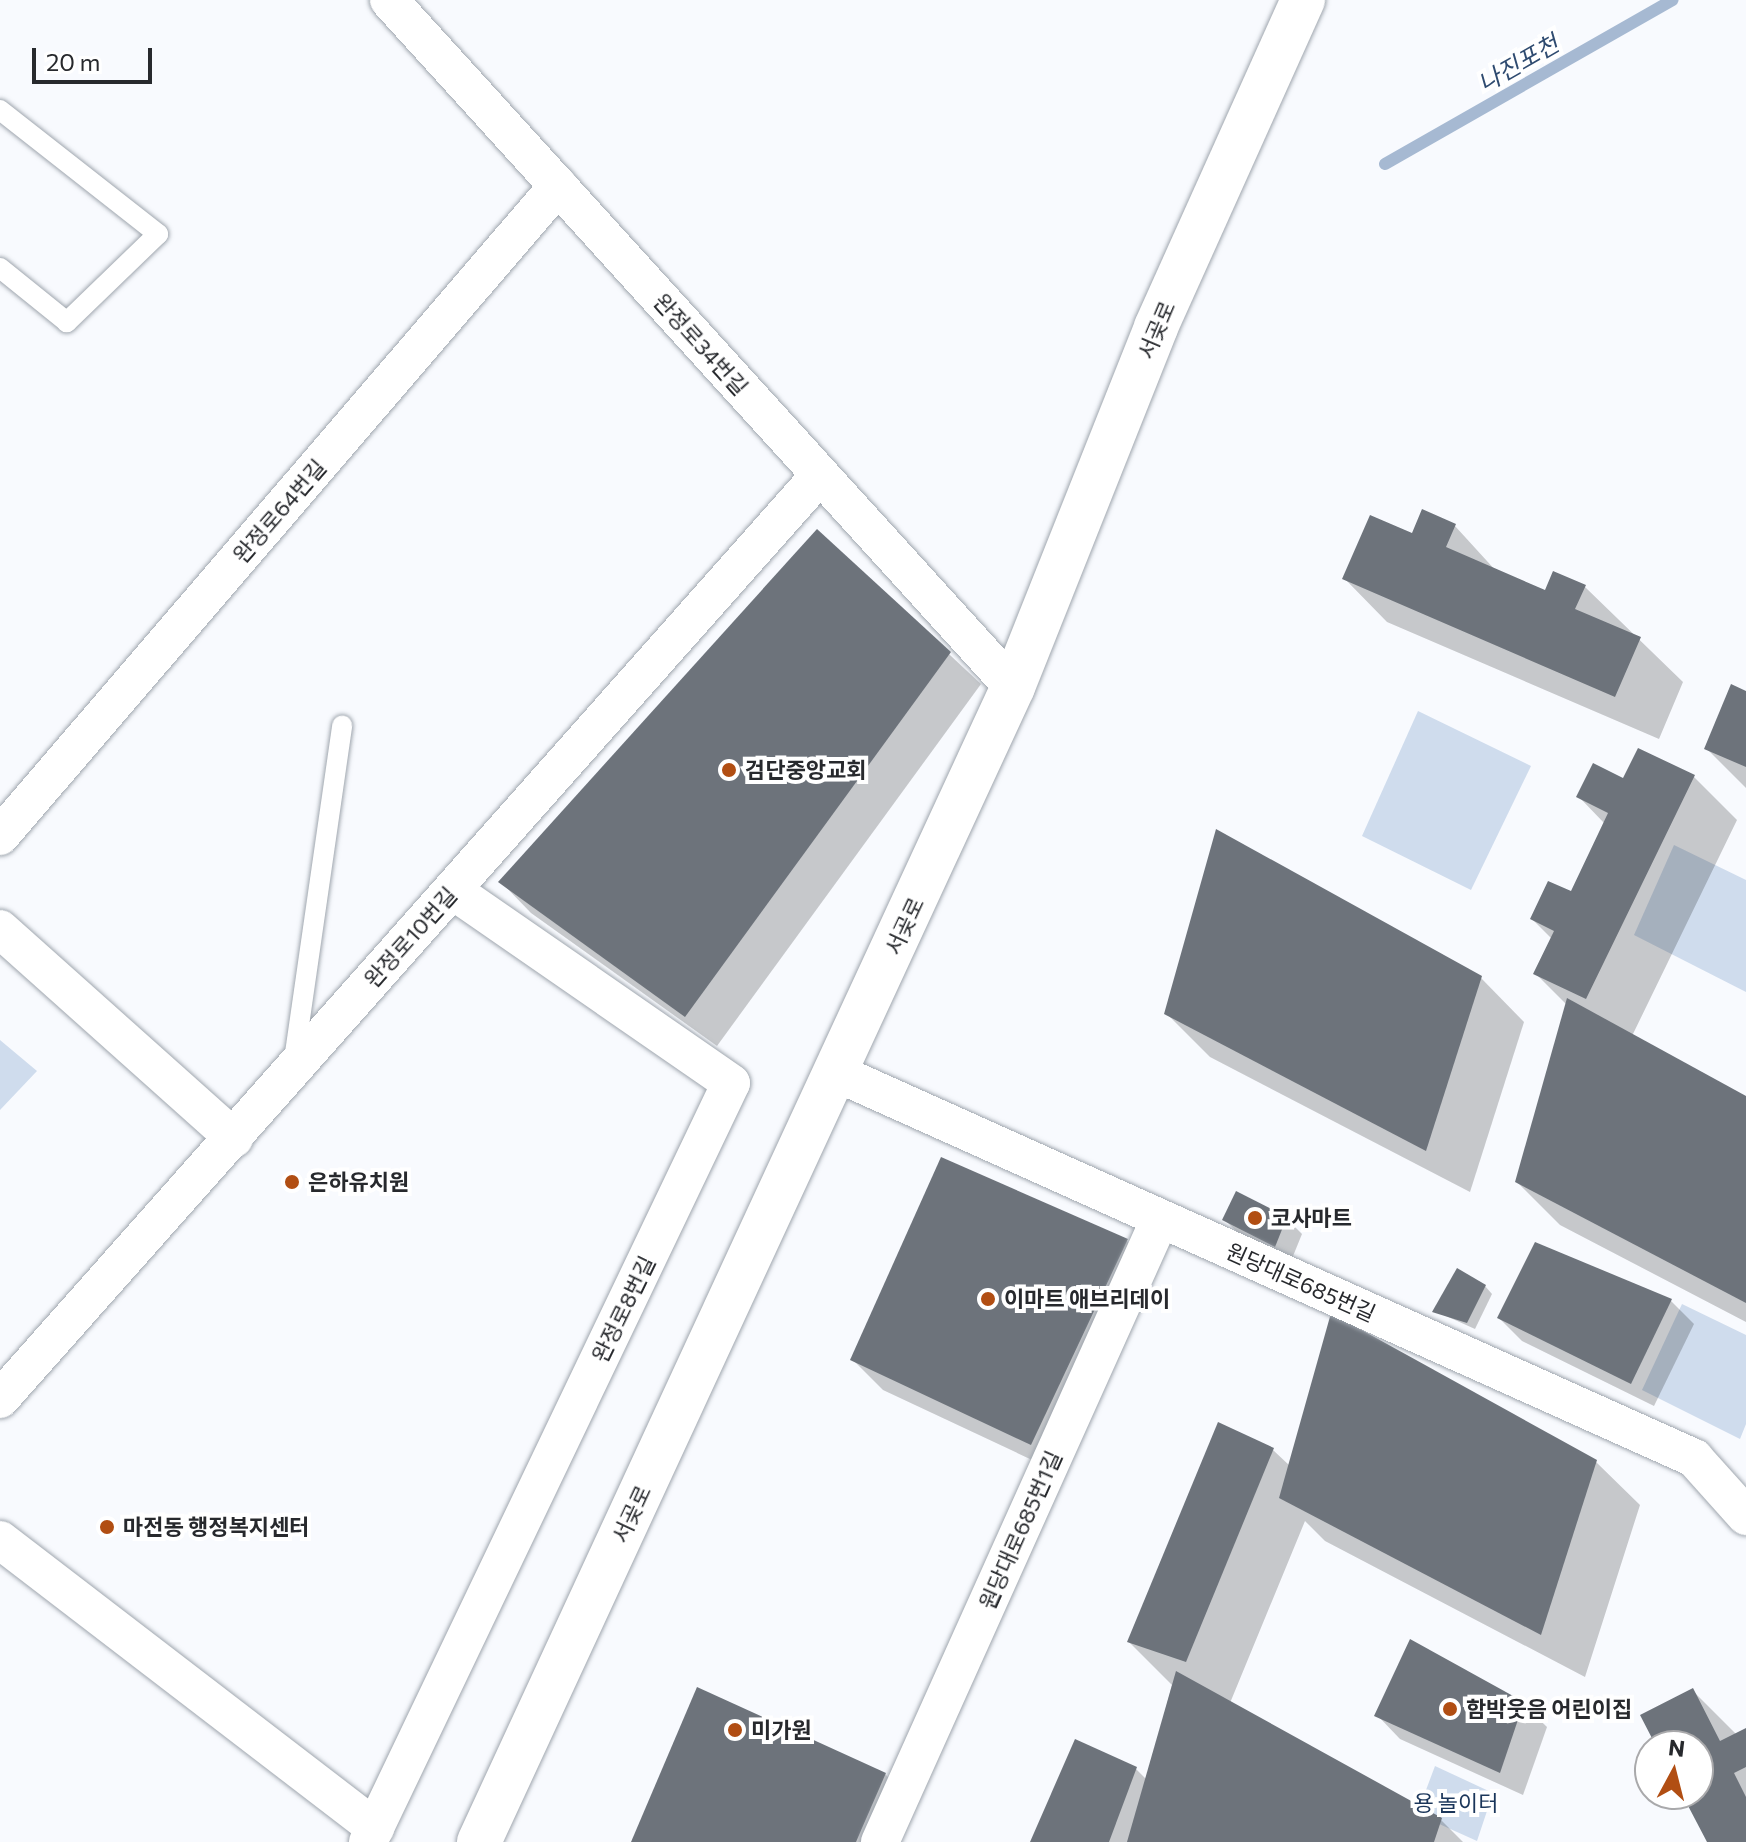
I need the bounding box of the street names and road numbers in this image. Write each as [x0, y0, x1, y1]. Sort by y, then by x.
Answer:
street label: 완정로34번길 [649, 288, 753, 400]
street label: 서곶로 [1132, 297, 1180, 363]
street label: 완정로64번길 [227, 454, 331, 568]
street label: 완정로10번길 [358, 882, 462, 992]
street label: 서곶로 [879, 893, 929, 959]
street label: 원당대로685번길 [1222, 1237, 1380, 1327]
street label: 완정로8번길 [586, 1252, 660, 1366]
street label: 원당대로685번1길 [973, 1447, 1067, 1613]
street label: 서곶로 [606, 1481, 656, 1547]

